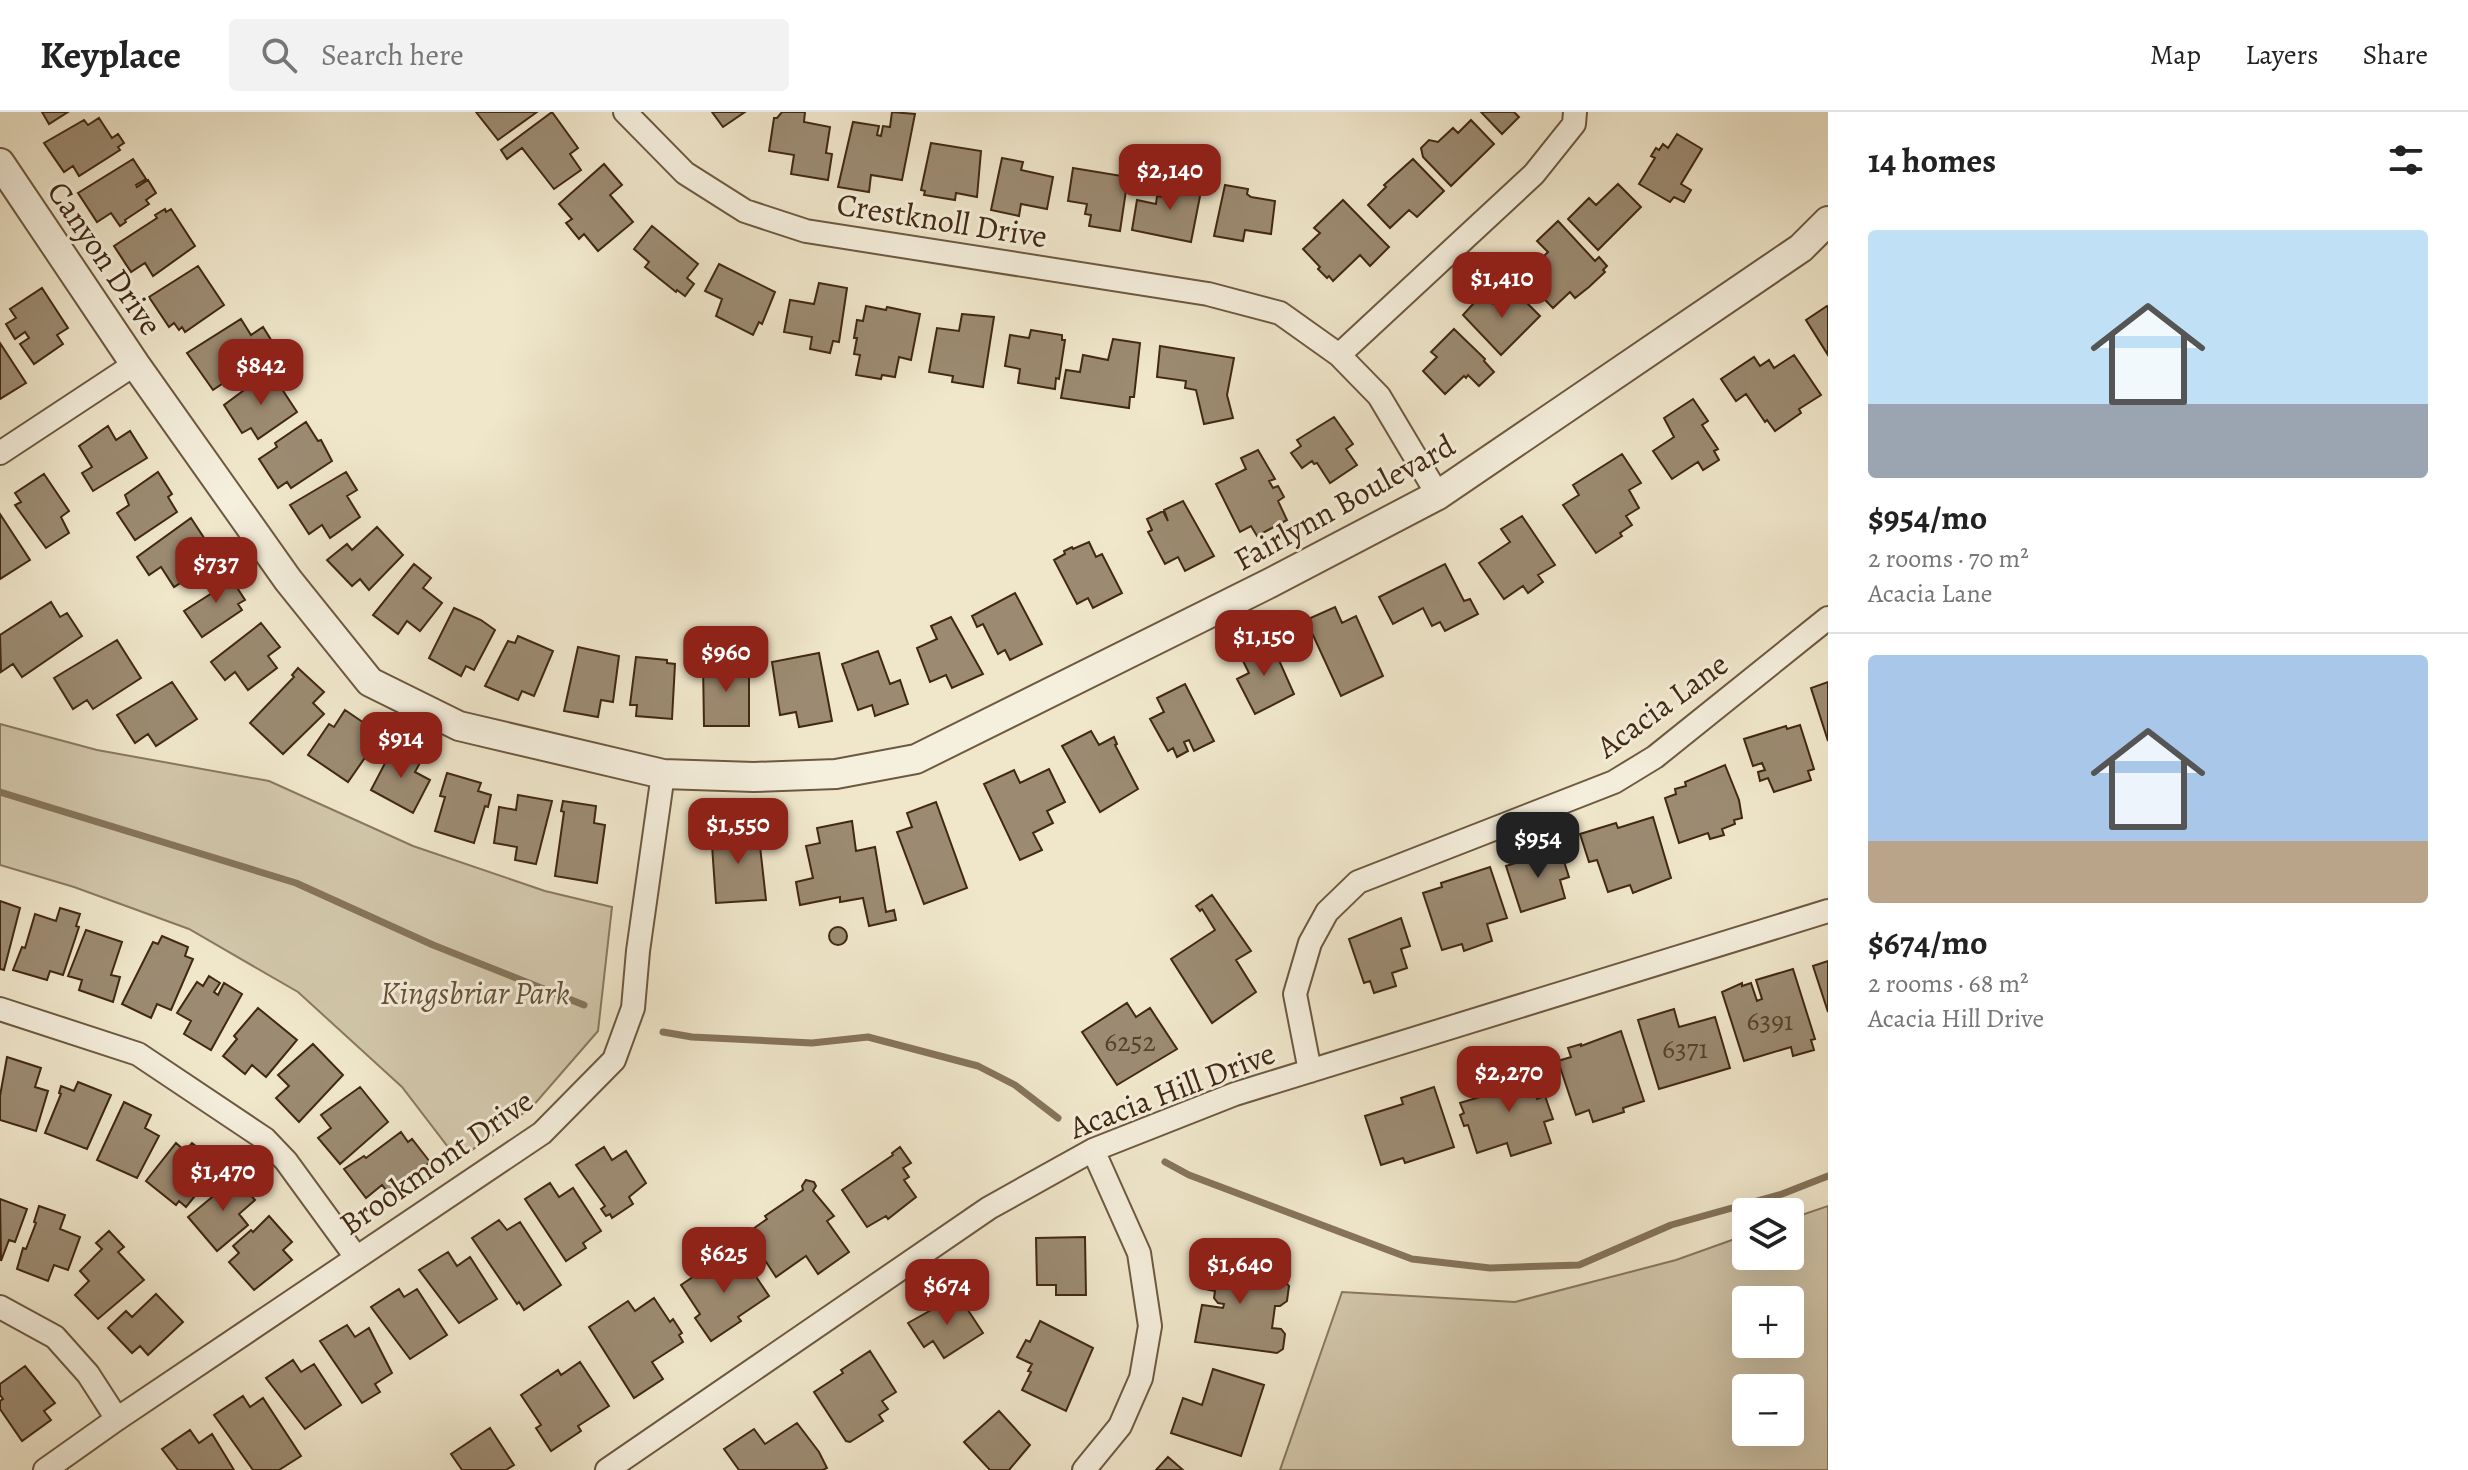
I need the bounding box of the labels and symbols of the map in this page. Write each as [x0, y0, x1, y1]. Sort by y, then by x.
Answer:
pin: $2,140 [1105, 144, 1235, 212]
street label: Canyon Drive [37, 172, 173, 344]
street label: Crestknoll Drive [834, 182, 1050, 258]
pin: $1,410 [1437, 252, 1567, 320]
pin: $842 [214, 339, 308, 407]
street label: Fairlynn Boulevard [1225, 423, 1463, 581]
pin: $737 [169, 537, 263, 605]
pin: $1,150 [1199, 610, 1329, 678]
pin: $960 [679, 626, 773, 694]
street label: Acacia Lane [1586, 642, 1737, 768]
pin: $914 [354, 712, 448, 780]
pin: $1,550 [673, 798, 803, 866]
pin: $954 [1491, 812, 1585, 880]
park label: Kingsbriar Park [380, 971, 570, 1015]
house number: 6391 [1747, 1002, 1793, 1040]
house number: 6252 [1104, 1023, 1156, 1061]
house number: 6371 [1662, 1030, 1708, 1068]
street label: Acacia Hill Drive [1062, 1031, 1281, 1150]
pin: $2,270 [1444, 1046, 1574, 1114]
street label: Brookmont Drive [330, 1079, 542, 1245]
pin: $1,470 [158, 1145, 288, 1213]
pin: $625 [677, 1227, 771, 1295]
pin: $1,640 [1175, 1238, 1305, 1306]
pin: $674 [900, 1259, 994, 1327]

